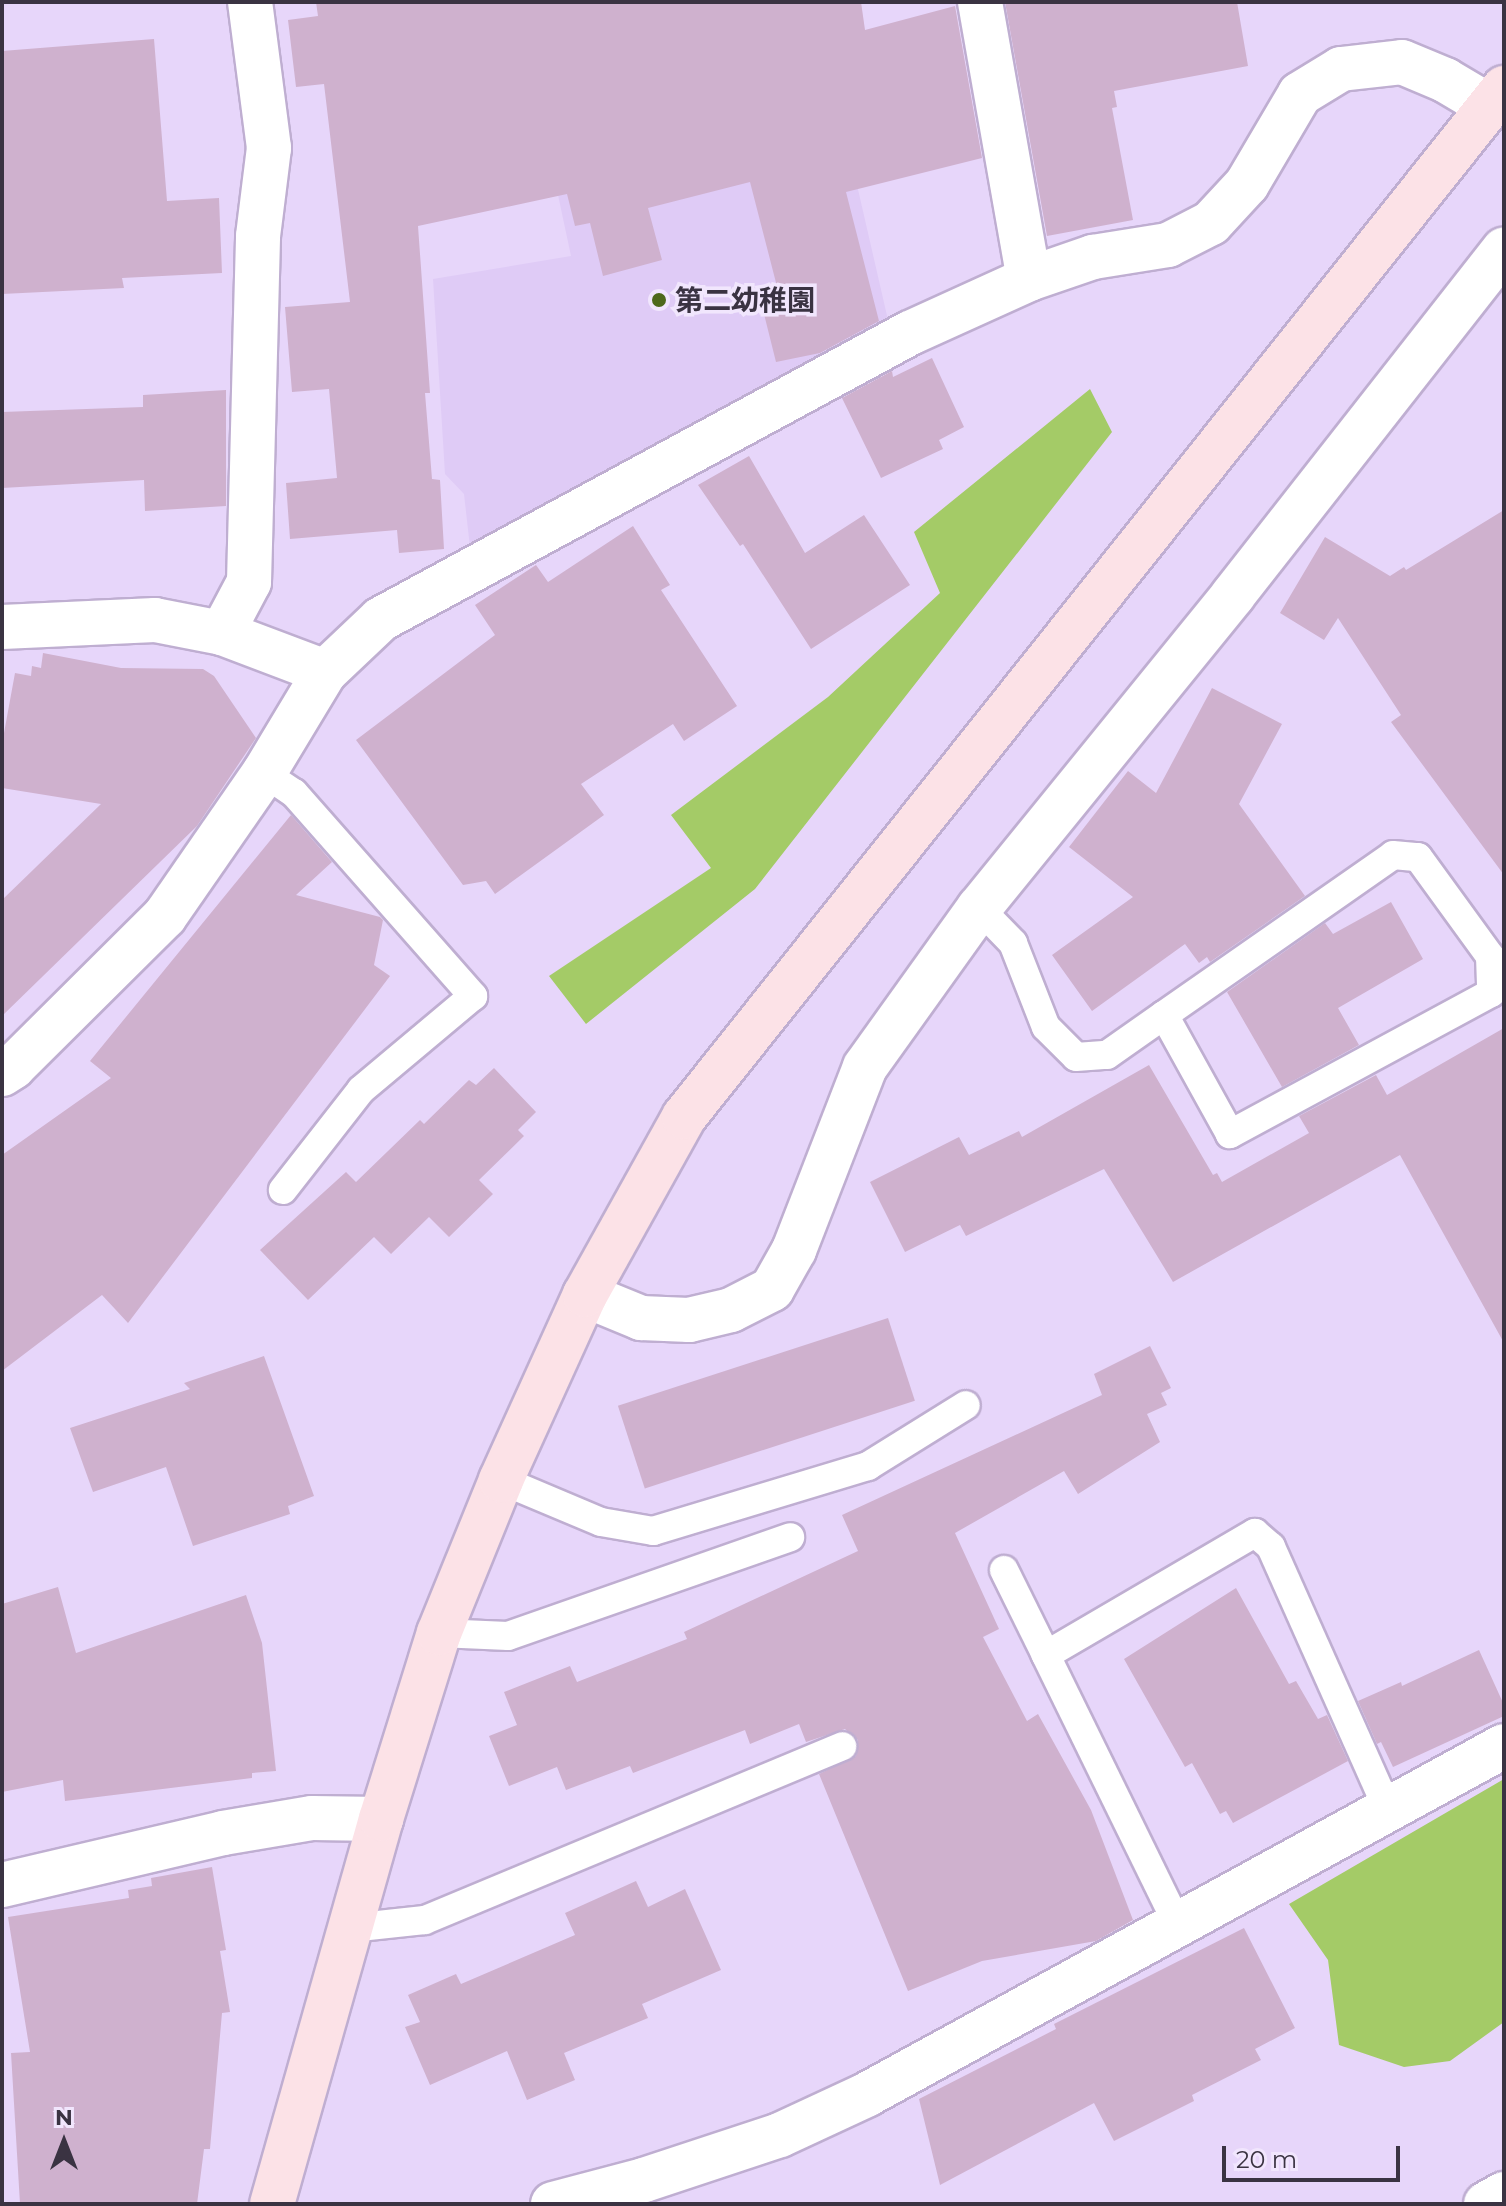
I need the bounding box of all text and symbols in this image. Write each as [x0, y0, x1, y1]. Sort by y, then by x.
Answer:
place label: 第二幼稚園 [675, 283, 815, 317]
marker: 第二幼稚園 [650, 291, 668, 309]
north arrow [24, 2102, 104, 2182]
text: N [55, 2104, 73, 2131]
scale bar [1226, 2130, 1404, 2180]
text: 20 m [1236, 2145, 1297, 2174]

